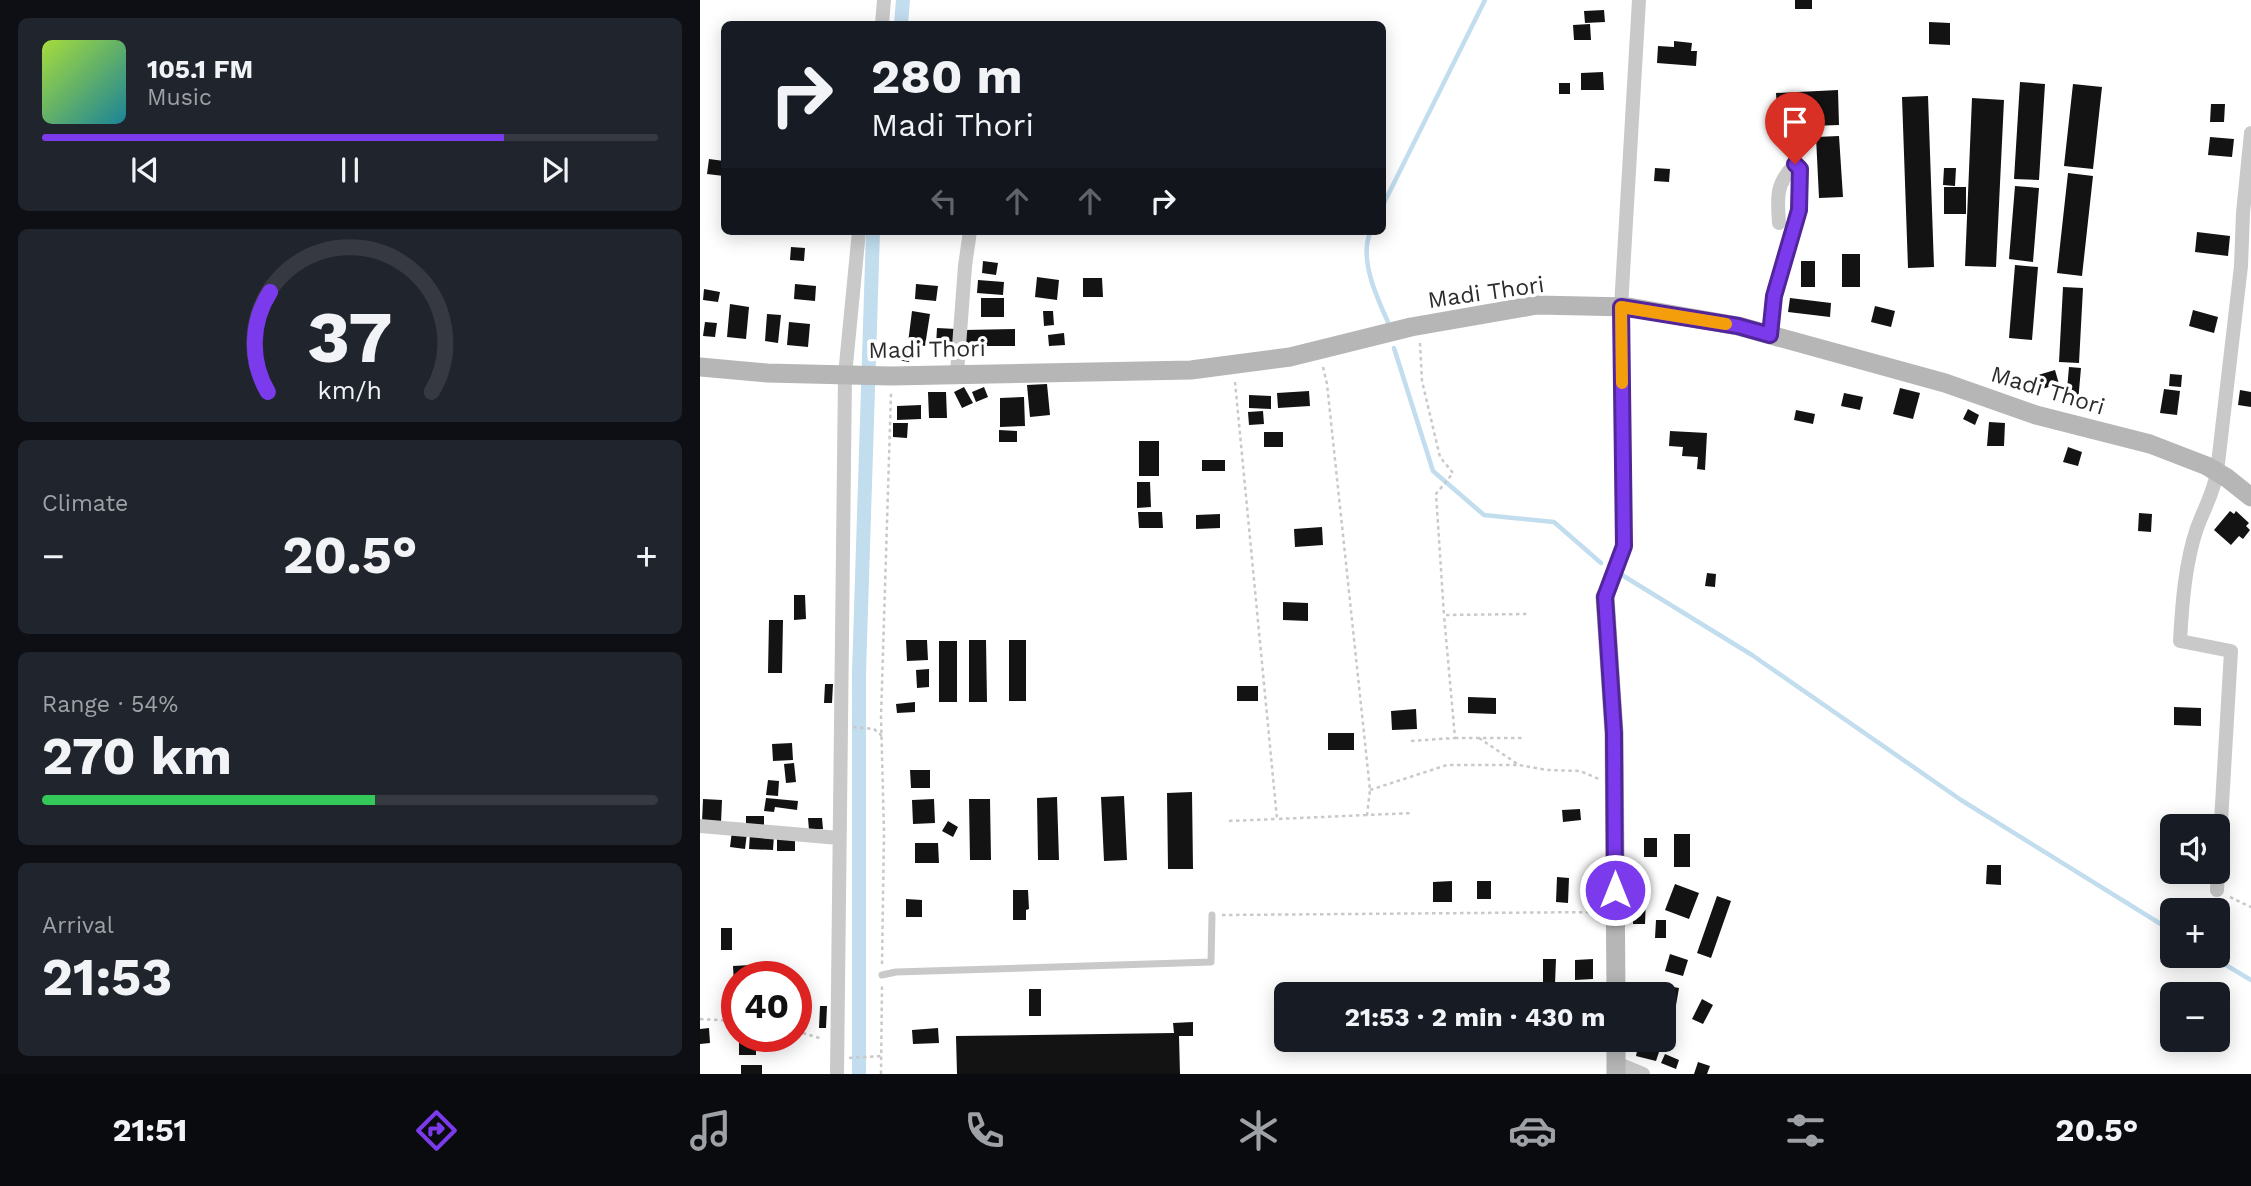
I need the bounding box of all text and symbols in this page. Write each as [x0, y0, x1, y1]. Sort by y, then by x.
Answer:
text: 280 m [871, 47, 1023, 105]
icon: right [756, 49, 847, 140]
text: 105.1 FM [147, 54, 253, 84]
text: Music [147, 84, 212, 111]
pin [1765, 92, 1825, 164]
icon: arrive [1776, 103, 1814, 141]
text: Madi Thori [871, 106, 1034, 144]
icon: previous [126, 151, 164, 189]
icon: pause [331, 151, 369, 189]
icon: next [536, 151, 574, 189]
icon: left [925, 182, 963, 220]
icon: ahead [998, 182, 1036, 220]
icon: ahead [1071, 182, 1109, 220]
icon: right [1144, 182, 1182, 220]
street label: Madi Thori [1426, 271, 1546, 314]
text: 37 [307, 294, 393, 380]
street label: Madi Thori [868, 335, 986, 364]
street label: Madi Thori [1988, 360, 2108, 421]
text: km/h [318, 376, 382, 405]
text: Climate [42, 490, 128, 517]
text: 20.5° [282, 525, 418, 586]
text: − [42, 534, 65, 578]
text: + [635, 534, 658, 578]
text: Range · 54% [42, 691, 178, 718]
text: 270 km [42, 726, 232, 787]
map controls [2160, 814, 2230, 1052]
button: sound [2160, 814, 2230, 884]
position arrow [1578, 853, 1652, 927]
button: + [2160, 898, 2230, 968]
text: Arrival [42, 912, 114, 939]
text: 21:53 [42, 947, 172, 1008]
speed limit sign: 40 [721, 961, 812, 1052]
button: − [2160, 982, 2230, 1052]
text: 21:53 · 2 min · 430 m [1344, 1002, 1606, 1032]
icon: directions [412, 1106, 461, 1155]
icon: music [686, 1106, 735, 1155]
icon: phone [960, 1106, 1009, 1155]
icon: climate [1234, 1106, 1283, 1155]
icon: car [1508, 1106, 1557, 1155]
icon: filters [1781, 1106, 1830, 1155]
text: 21:51 [112, 1111, 187, 1149]
text: 20.5° [2055, 1111, 2138, 1149]

